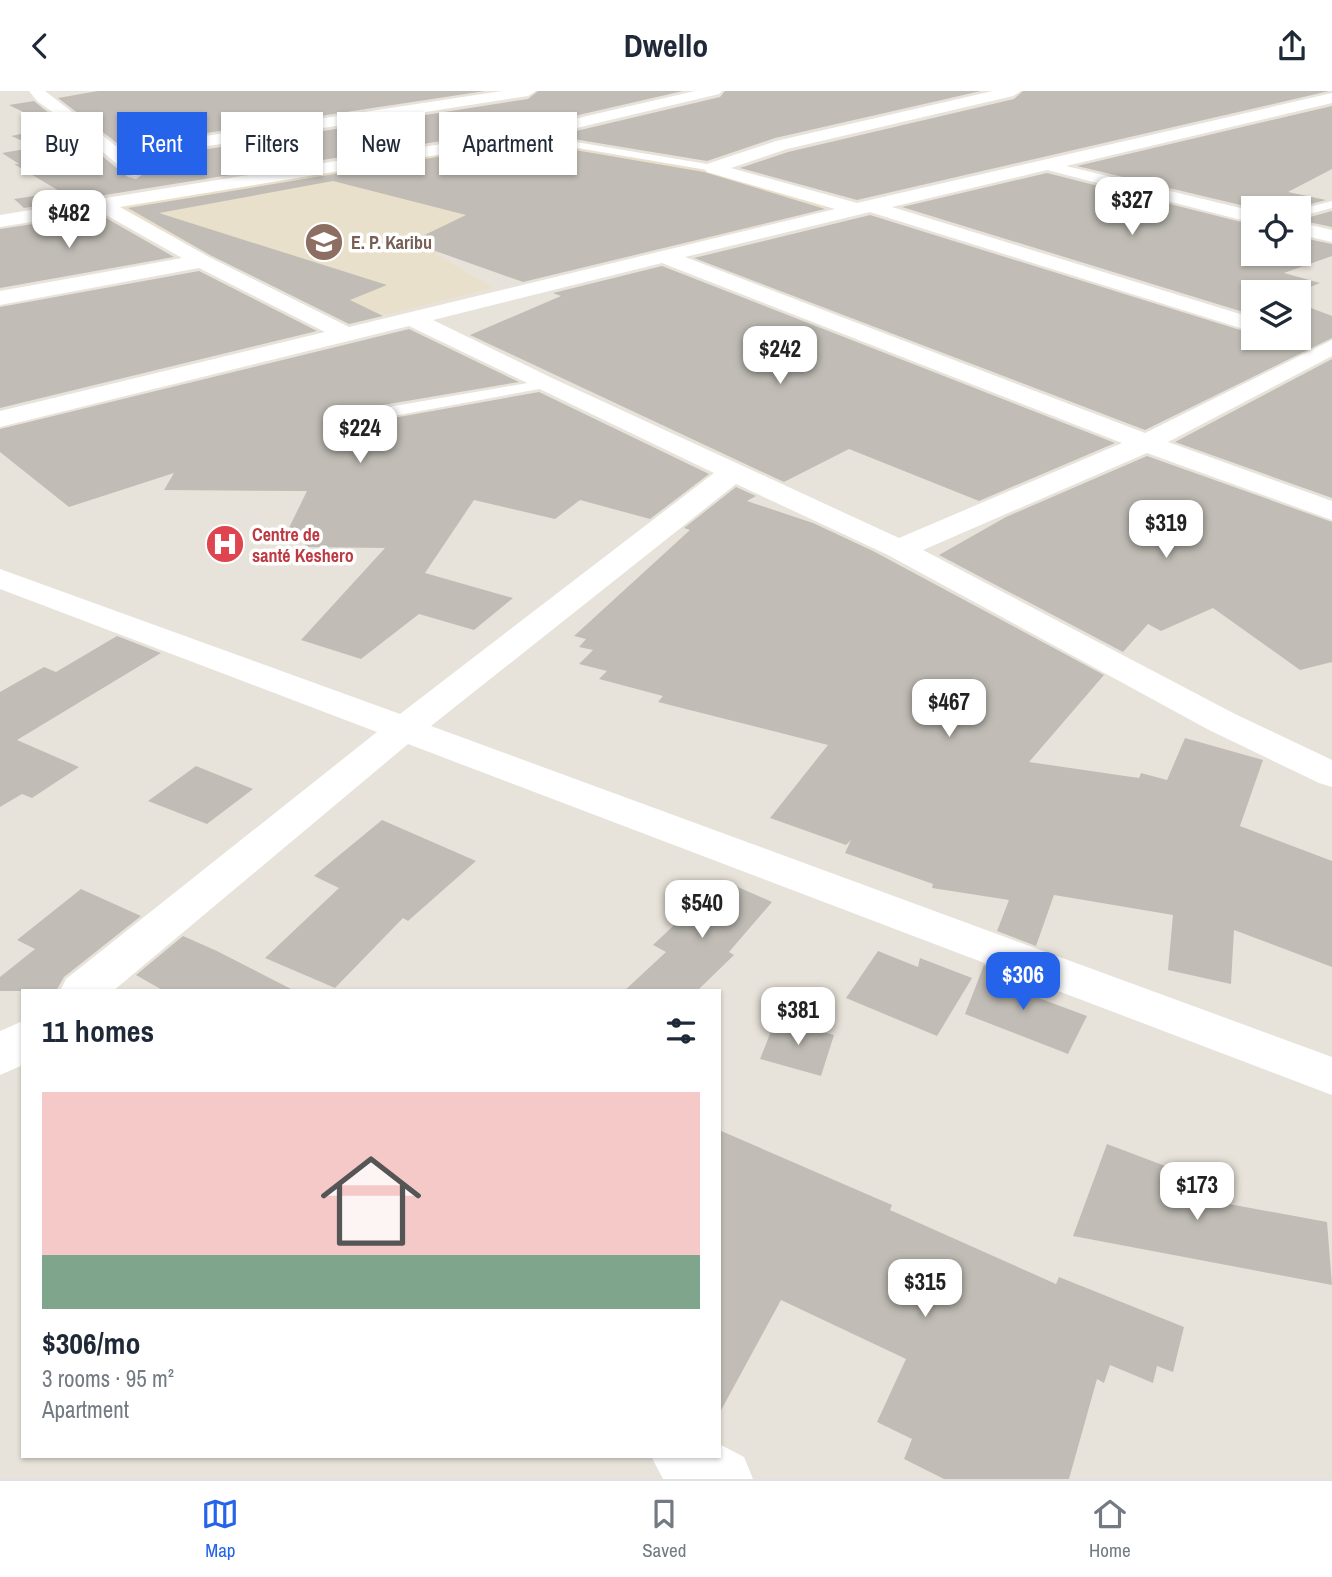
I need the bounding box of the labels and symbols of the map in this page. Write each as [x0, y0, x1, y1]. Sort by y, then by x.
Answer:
pin: $327 [1091, 177, 1173, 237]
pin: $482 [28, 191, 110, 250]
school or university icon: E. P. Karibu [303, 221, 345, 263]
place label: E. P. Karibu [351, 230, 432, 255]
pin: $242 [739, 327, 821, 386]
pin: $224 [319, 405, 401, 465]
pin: $319 [1125, 501, 1207, 560]
place label: Centre de santé Keshero [252, 522, 354, 568]
hospital icon: Centre de santé Keshero [204, 523, 246, 565]
pin: $467 [908, 679, 990, 739]
pin: $540 [661, 881, 743, 940]
pin: $306 [982, 953, 1064, 1012]
pin: $381 [757, 988, 839, 1047]
pin: $173 [1156, 1163, 1238, 1222]
pin: $315 [884, 1259, 966, 1319]

